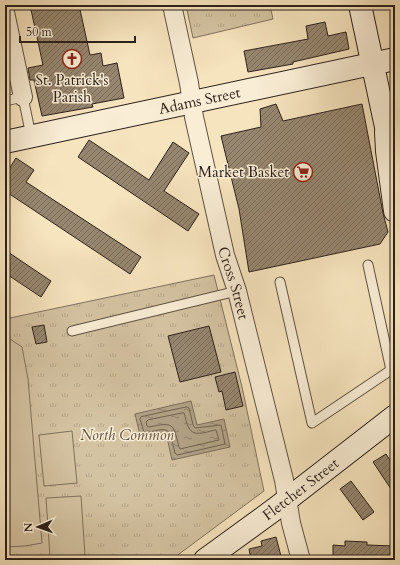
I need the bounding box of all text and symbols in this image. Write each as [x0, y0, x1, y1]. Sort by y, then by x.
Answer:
scale bar [20, 18, 135, 44]
text: 50 m [26, 24, 53, 40]
church icon: St. Patrick's Parish [61, 48, 83, 70]
place label: St. Patrick's Parish [35, 70, 109, 107]
street label: Adams Street [157, 82, 243, 119]
supermarket icon: Market Basket [292, 161, 314, 183]
place label: Market Basket [198, 162, 289, 182]
street label: Cross Street [213, 245, 254, 322]
park label: North Common [80, 425, 175, 445]
street label: Fletcher Street [258, 453, 343, 525]
north arrow [18, 507, 58, 547]
text: N [21, 522, 36, 532]

